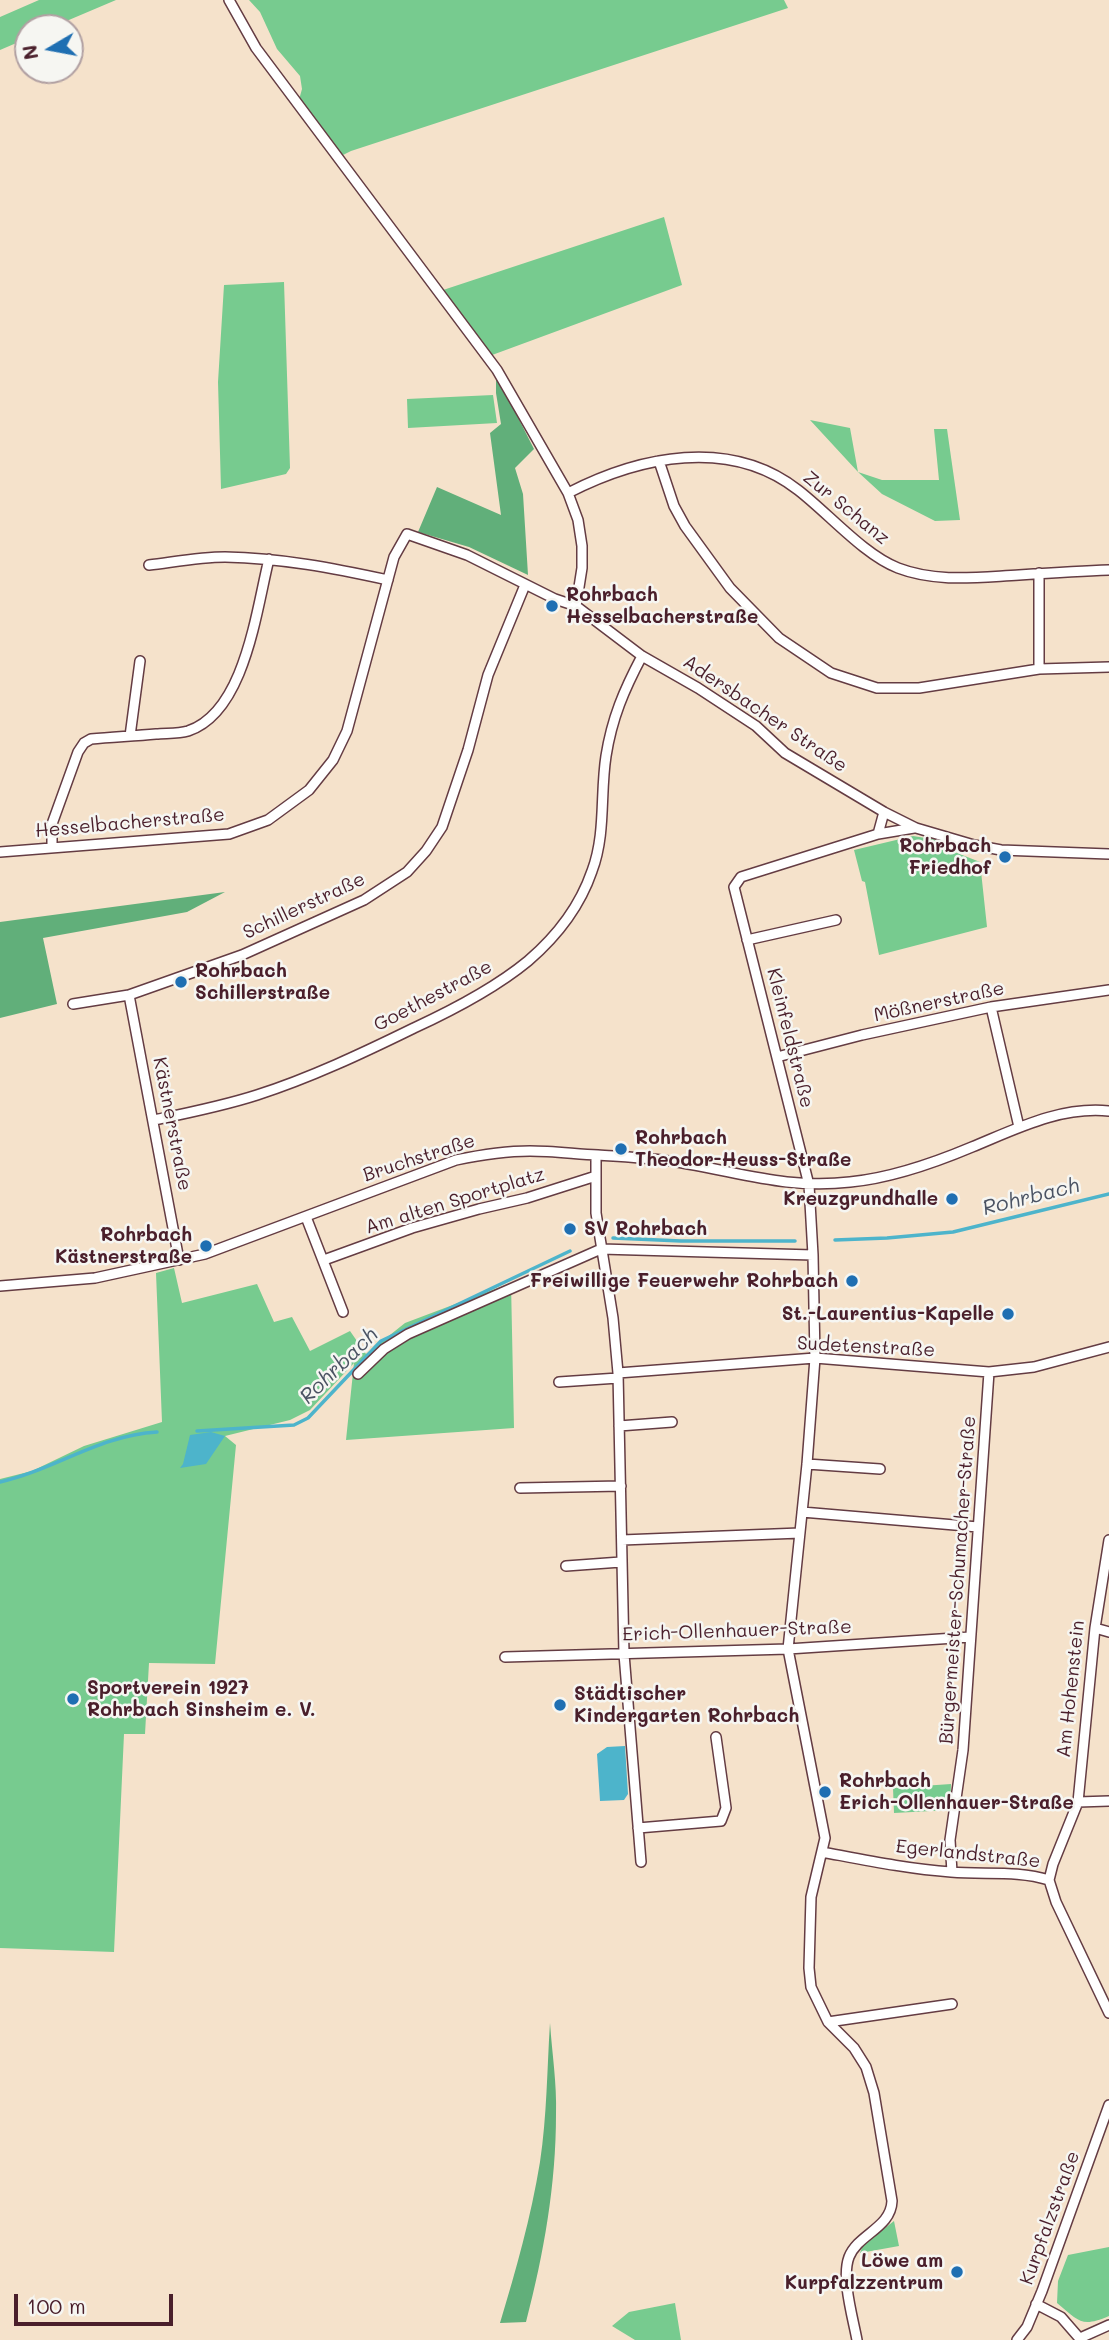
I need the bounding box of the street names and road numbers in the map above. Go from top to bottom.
street label: Zur Schanz [798,466,894,550]
street label: Adersbacher Straße [679,651,851,777]
street label: Hesselbacherstraße [34,803,226,843]
street label: Schillerstraße [239,868,369,944]
street label: Goethestraße [370,955,496,1037]
street label: Kleinfeldstraße [762,966,818,1110]
street label: Mößnerstraße [872,977,1006,1027]
street label: Kästnerstraße [148,1055,196,1193]
street label: Bruchstraße [360,1129,478,1187]
street label: Am alten Sportplatz [362,1163,548,1239]
street label: Sudetenstraße [796,1332,936,1362]
street label: Bürgermeister-Schumacher-Straße [935,1415,981,1745]
street label: Erich-Ollenhauer-Straße [622,1616,852,1646]
street label: Am Hohenstein [1052,1619,1090,1759]
street label: Egerlandstraße [895,1835,1041,1873]
street label: Kurpfalzstraße [1015,2148,1085,2288]

